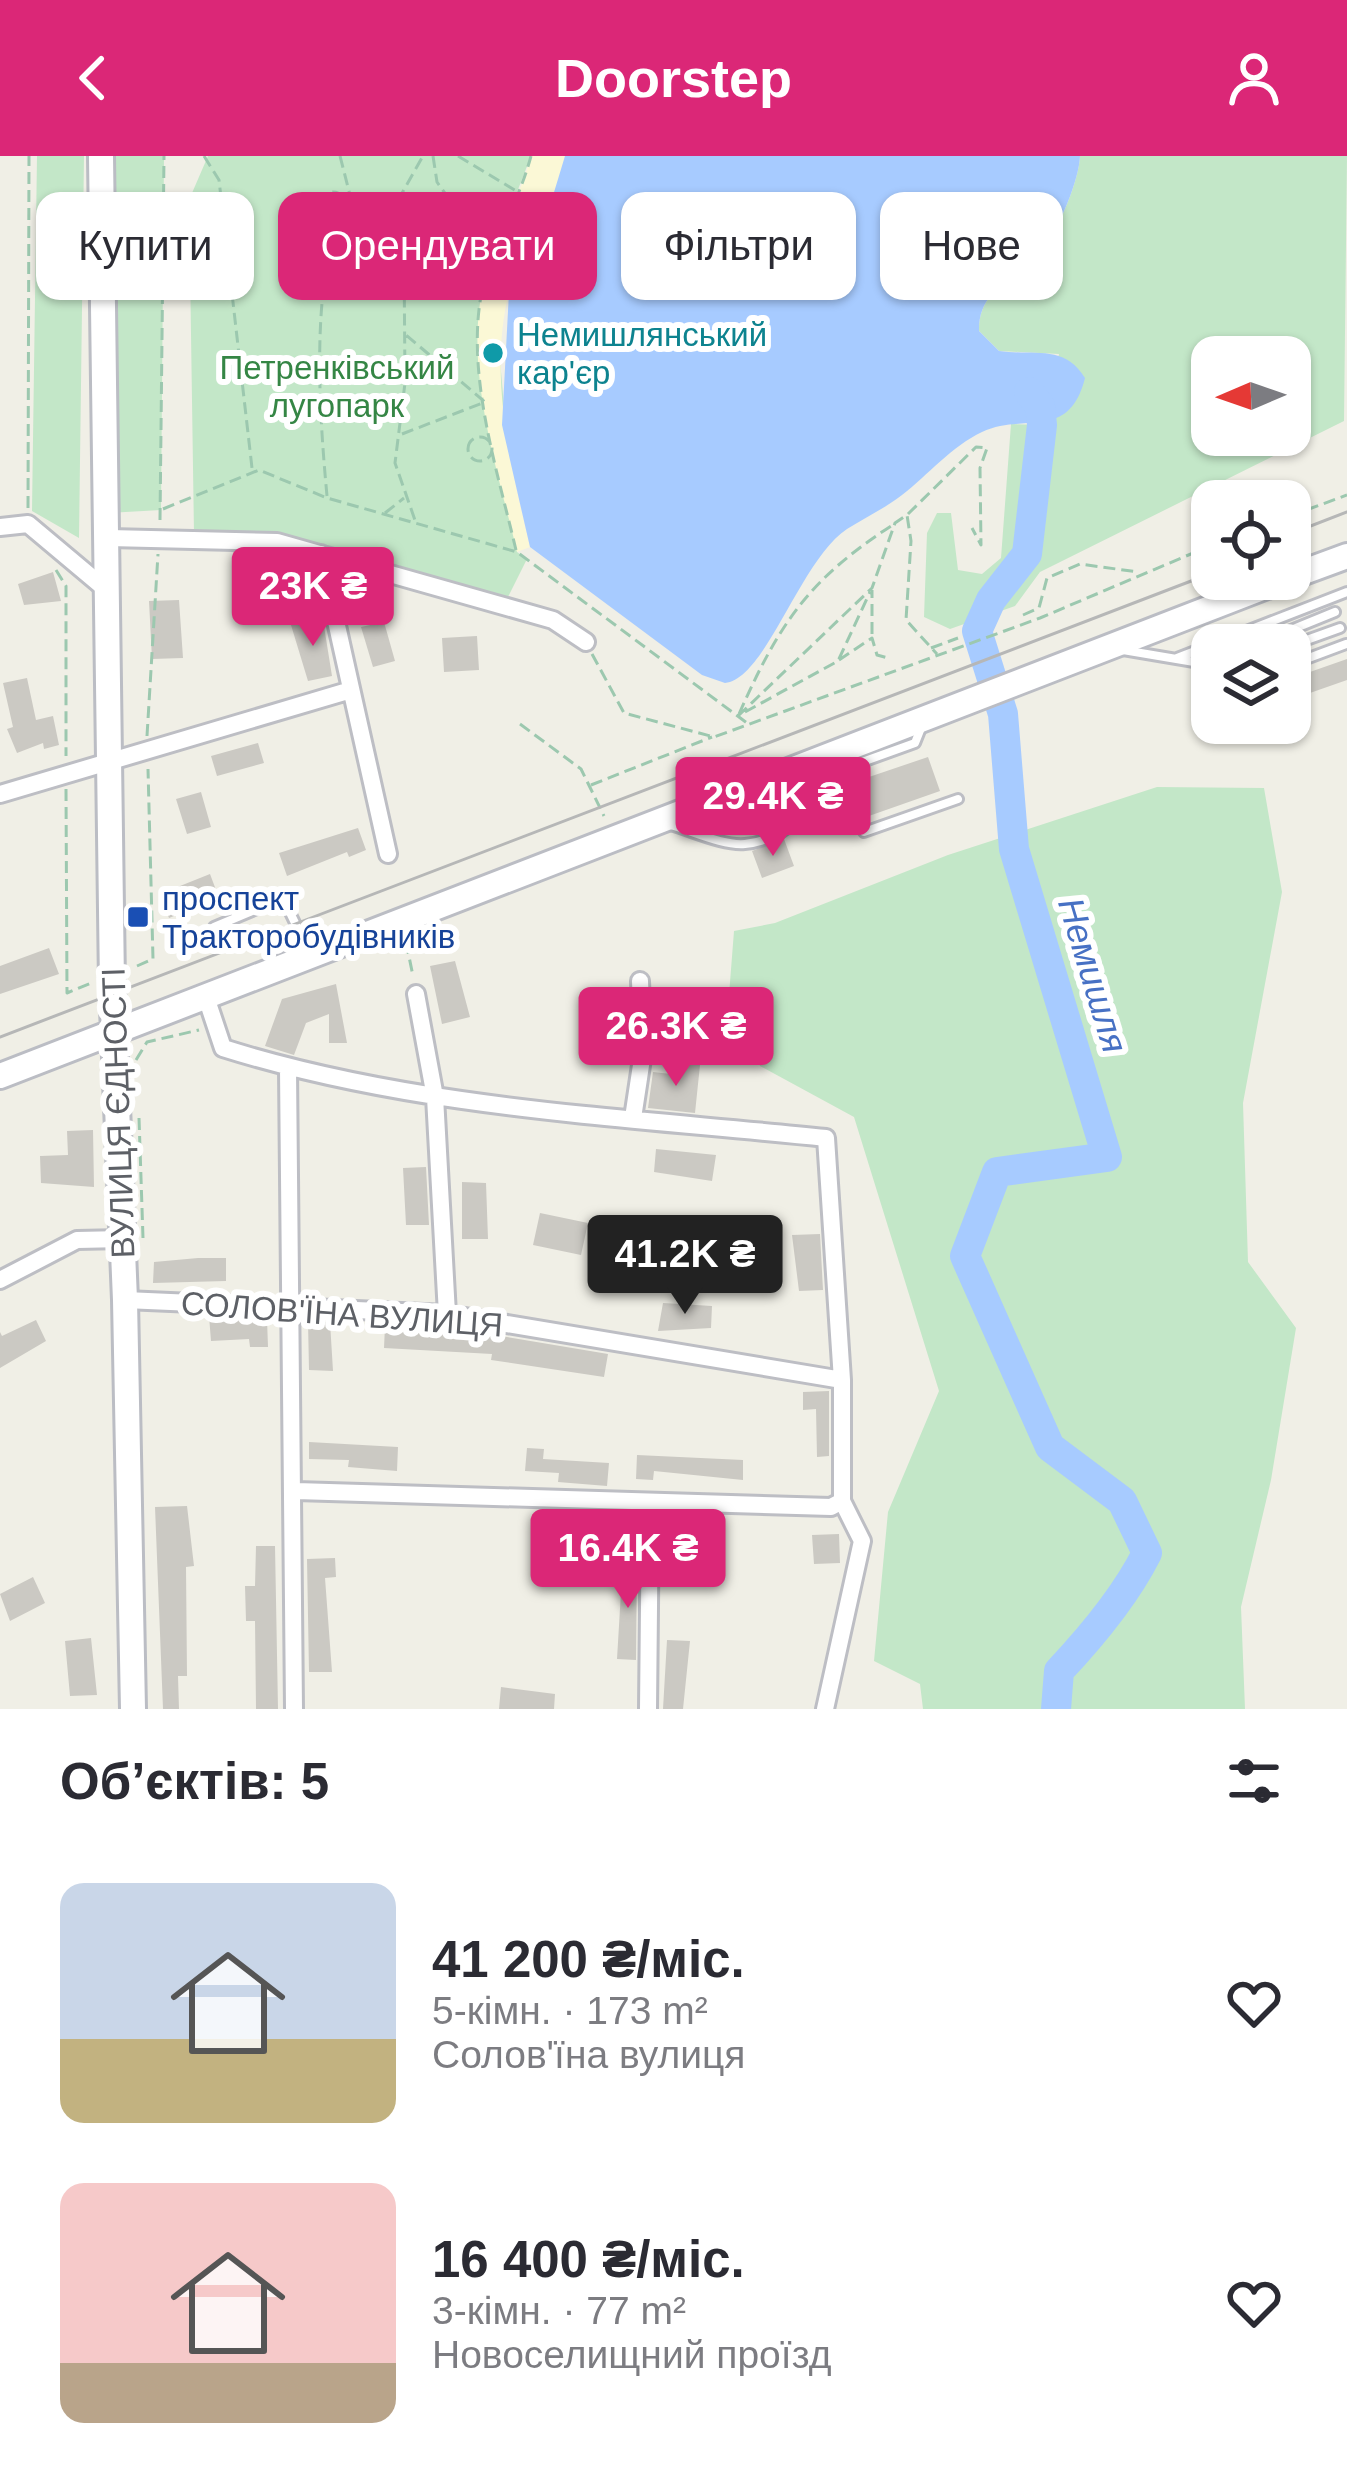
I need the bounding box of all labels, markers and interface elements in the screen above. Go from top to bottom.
icon: back [60,45,126,111]
icon: person [1221,45,1287,111]
text: Doorstep [555,48,792,108]
chip: Купити [36,192,254,300]
chip: Орендувати [278,192,597,300]
chip: Фільтри [621,192,856,300]
chip: Нове [880,192,1063,300]
place label: Немишлянський кар'єр [517,316,767,391]
north arrow [1191,336,1311,456]
map controls [1191,336,1311,744]
marker: Немишлянський кар'єр [480,340,506,366]
park label: Петренківський лугопарк [220,349,454,424]
button: locate [1191,480,1311,600]
pin: 23K ₴ [229,547,397,649]
text: 23K ₴ [259,564,367,607]
button: layers [1191,624,1311,744]
pin: 29.4K ₴ [662,757,884,859]
text: 29.4K ₴ [703,774,843,817]
place label: проспект Тракторобудівників [162,880,455,955]
water label: Немишля [1050,893,1136,1057]
marker: проспект Тракторобудівників [125,904,151,930]
street label: ВУЛИЦЯ ЄДНОСТІ [94,967,142,1259]
pin: 26.3K ₴ [565,987,787,1089]
text: 26.3K ₴ [606,1004,746,1047]
pin: 41.2K ₴ [574,1215,796,1317]
text: 41.2K ₴ [615,1232,755,1275]
street label: СОЛОВ'ЇНА ВУЛИЦЯ [180,1284,504,1344]
pin: 16.4K ₴ [517,1509,739,1611]
text: 16.4K ₴ [558,1526,698,1569]
icon: filters [1221,1748,1287,1814]
text: Об’єктів: 5 [60,1753,329,1810]
icon: home [156,1931,300,2075]
text: 41 200 ₴/міс. [432,1931,745,1988]
icon: heart [1221,1970,1287,2036]
text: 5-кімн. · 173 m² [432,1989,708,2032]
text: Солов'їна вулиця [432,2033,745,2076]
icon: home [156,2231,300,2375]
text: 16 400 ₴/міс. [432,2231,745,2288]
icon: heart [1221,2270,1287,2336]
text: 3-кімн. · 77 m² [432,2289,686,2332]
text: Новоселищний проїзд [432,2333,831,2376]

